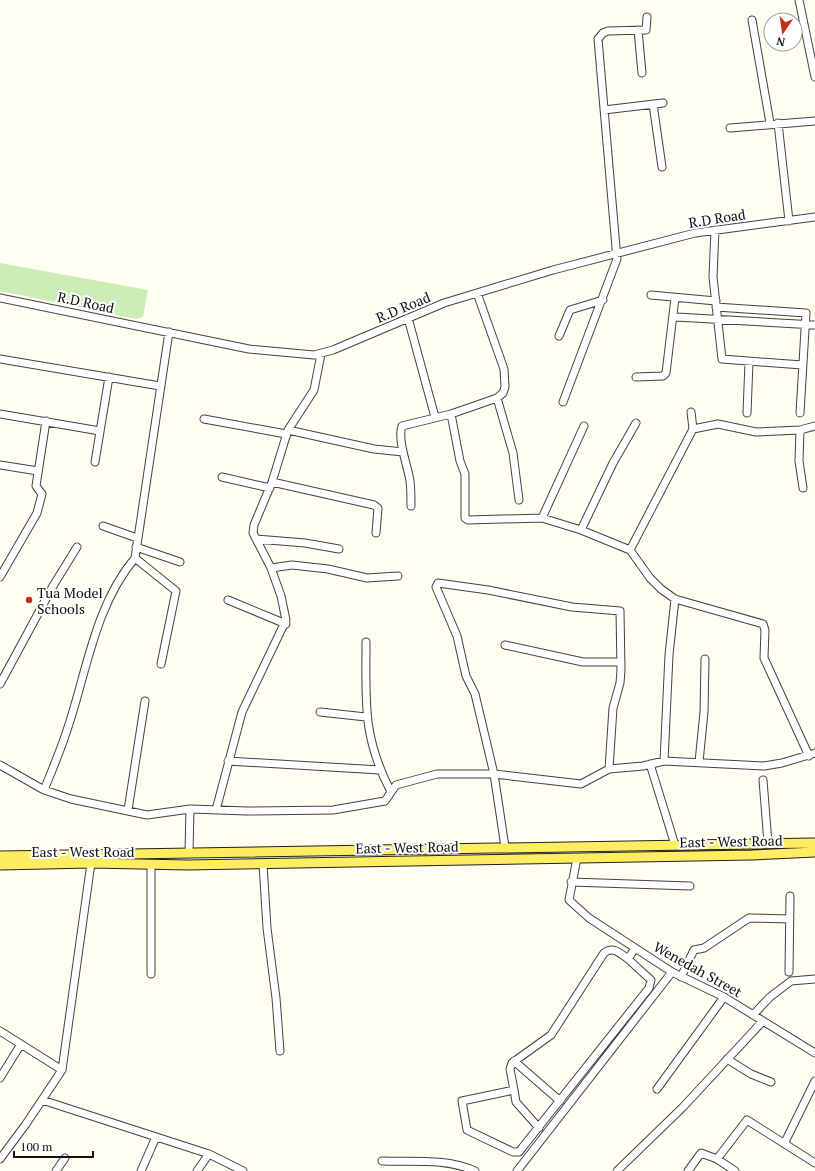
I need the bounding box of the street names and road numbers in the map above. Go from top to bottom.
street label: R.D Road [687,204,747,232]
street label: R.D Road [56,287,116,317]
street label: R.D Road [373,287,433,327]
street label: East - West Road [679,831,783,851]
street label: East - West Road [355,837,459,857]
street label: East - West Road [31,842,135,861]
street label: Wenedah Street [650,937,746,1002]

